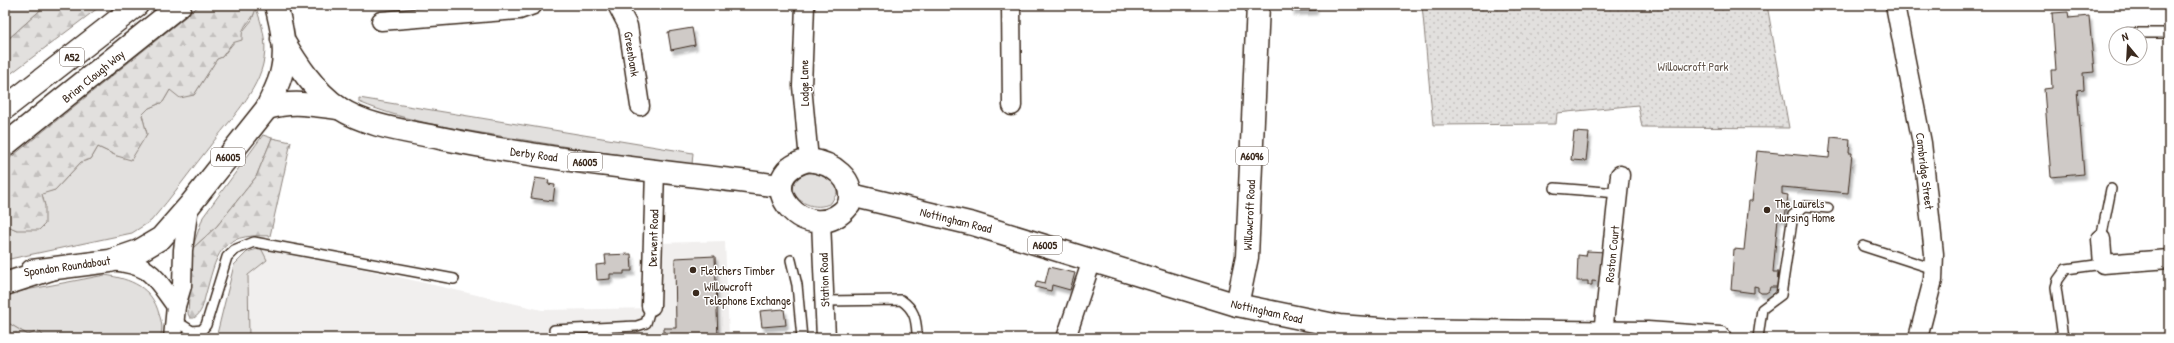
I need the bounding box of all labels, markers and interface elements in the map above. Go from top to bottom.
north arrow [2108,26,2148,66]
text: N [2120,29,2130,44]
street label: Greenbank [620,30,644,78]
street label: Brian Clough Way [58,45,128,107]
road number: A52 [60,48,84,66]
park label: Willowcroft Park [1657,58,1729,75]
street label: Lodge Lane [795,60,813,106]
street label: Cambridge Street [1912,132,1938,211]
street label: Derby Road [509,142,559,166]
road number: A6096 [1236,147,1268,165]
road number: A6005 [211,148,245,166]
road number: A6005 [568,153,602,171]
street label: Willowcroft Road [1239,179,1259,251]
place label: The Laurels Nursing Home [1775,195,1835,226]
street label: Nottingham Road [918,203,994,237]
marker: The Laurels Nursing Home [1762,205,1772,215]
street label: Derwent Road [644,209,663,267]
street label: Roston Court [1601,224,1624,283]
road number: A6005 [1028,236,1062,254]
street label: Spondon Roundabout [23,251,112,280]
street label: Station Road [815,252,833,307]
place label: Fletchers Timber [700,262,775,279]
marker: Fletchers Timber [688,265,698,275]
place label: Willowcroft Telephone Exchange [704,278,791,309]
marker: Willowcroft Telephone Exchange [691,288,701,298]
street label: Nottingham Road [1229,294,1305,328]

